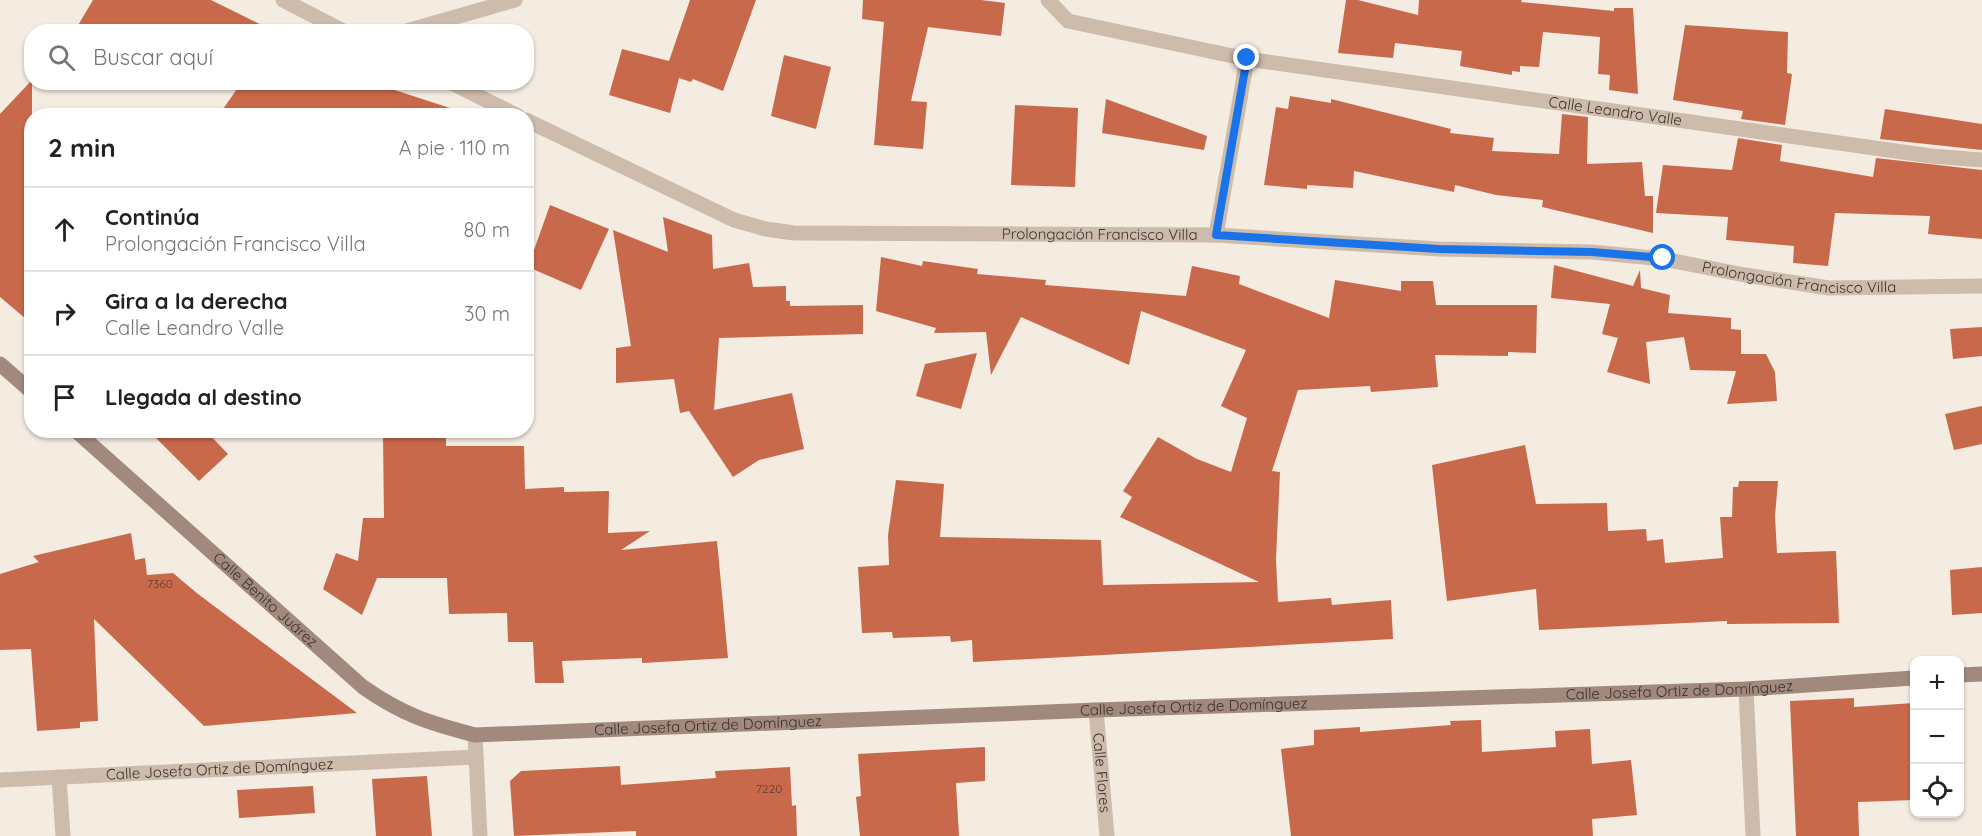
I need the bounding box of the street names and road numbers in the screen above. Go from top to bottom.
street label: Calle Leandro Valle [1548,92,1683,130]
street label: Prolongación Francisco Villa [1002,224,1198,244]
street label: Prolongación Francisco Villa [1701,257,1896,297]
street label: Calle Benito Juárez [209,548,322,651]
street label: Calle Josefa Ortiz de Domínguez [1565,676,1794,704]
street label: Calle Josefa Ortiz de Domínguez [1080,693,1308,720]
street label: Calle Josefa Ortiz de Domínguez [594,711,822,739]
street label: Calle Flores [1089,732,1115,813]
street label: Calle Josefa Ortiz de Domínguez [106,754,334,784]

